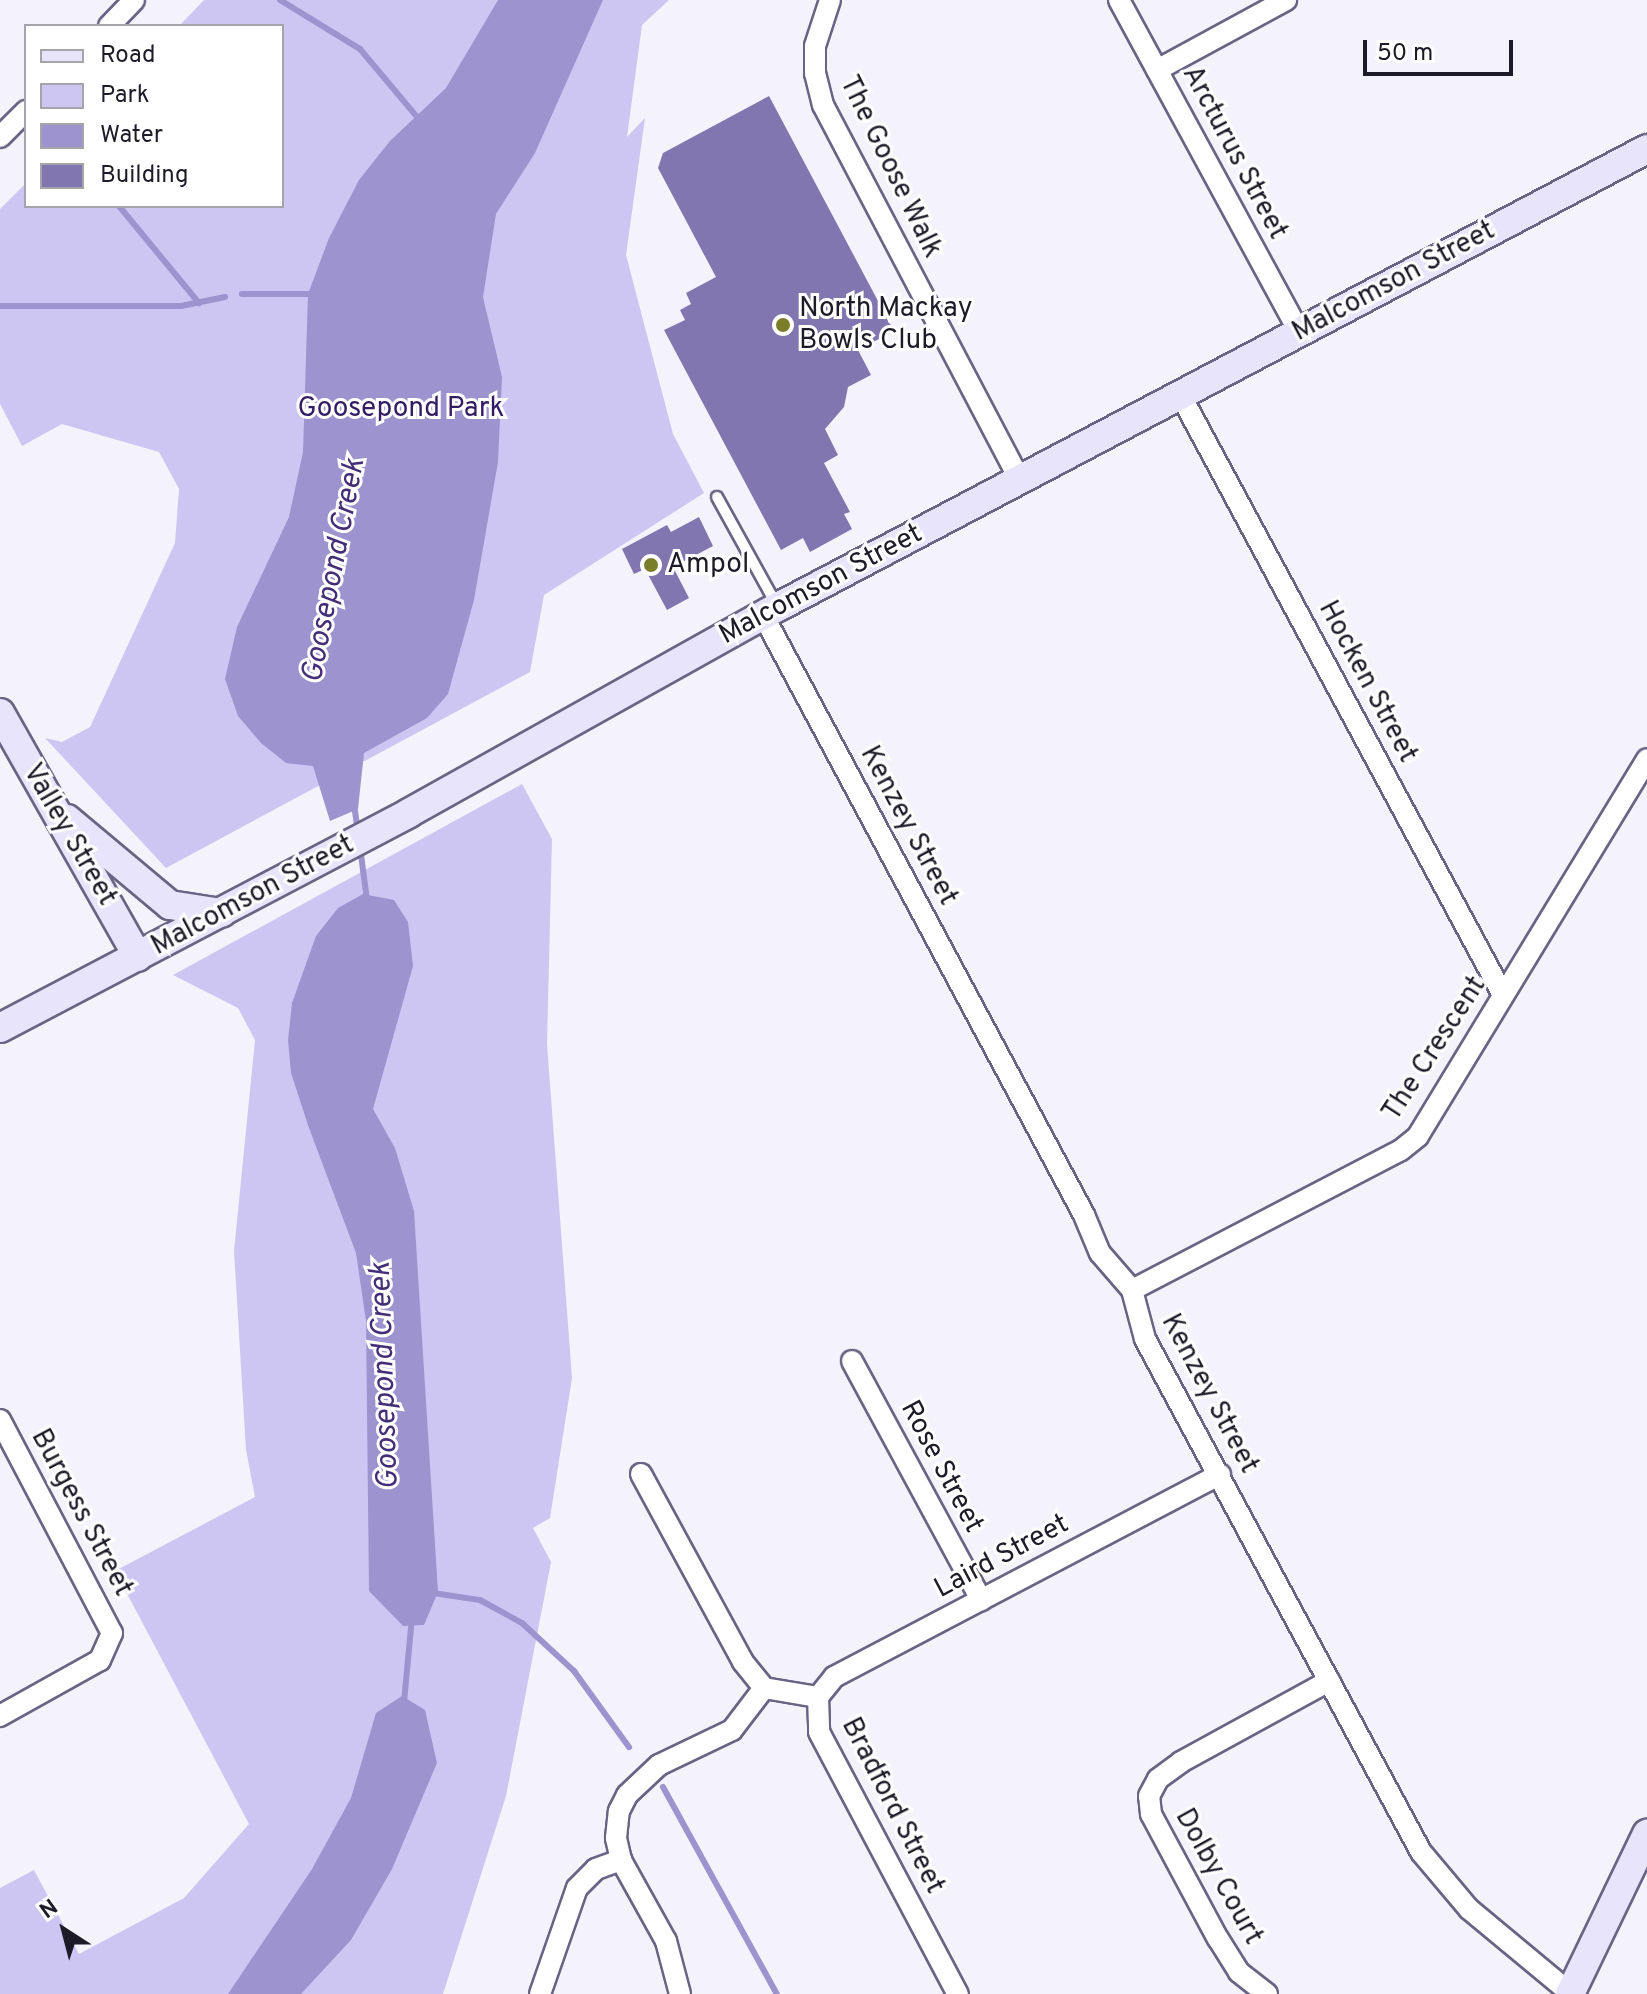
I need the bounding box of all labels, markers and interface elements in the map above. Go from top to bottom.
legend [24,24,284,208]
scale bar [1367,24,1517,74]
text: 50 m [1377,39,1433,69]
text: Road [100,41,156,71]
street label: Arcturus Street [1174,60,1294,246]
street label: The Goose Walk [831,70,949,264]
text: Park [100,81,150,111]
text: Water [100,121,163,151]
text: Building [100,161,189,191]
street label: Malcomson Street [1287,214,1501,350]
place label: North Mackay Bowls Club [799,292,973,358]
marker: North Mackay Bowls Club [774,316,792,334]
park label: Goosepond Park [298,392,504,426]
water label: Goosepond Creek [296,456,374,686]
street label: Malcomson Street [714,517,928,653]
place label: Ampol [667,548,749,582]
marker: Ampol [642,556,660,574]
street label: Hocken Street [1310,595,1424,769]
street label: Kenzey Street [852,741,964,911]
street label: Valley Street [15,758,123,912]
street label: Malcomson Street [146,828,360,964]
street label: The Crescent [1376,970,1494,1128]
water label: Goosepond Creek [364,1262,408,1490]
street label: Kenzey Street [1153,1309,1265,1479]
street label: Rose Street [892,1395,990,1539]
street label: Burgess Street [23,1424,139,1602]
street label: Laird Street [929,1508,1075,1606]
street label: Bradford Street [833,1712,951,1900]
street label: Dolby Court [1167,1803,1269,1951]
north arrow [24,1890,104,1970]
text: N [35,1895,64,1926]

